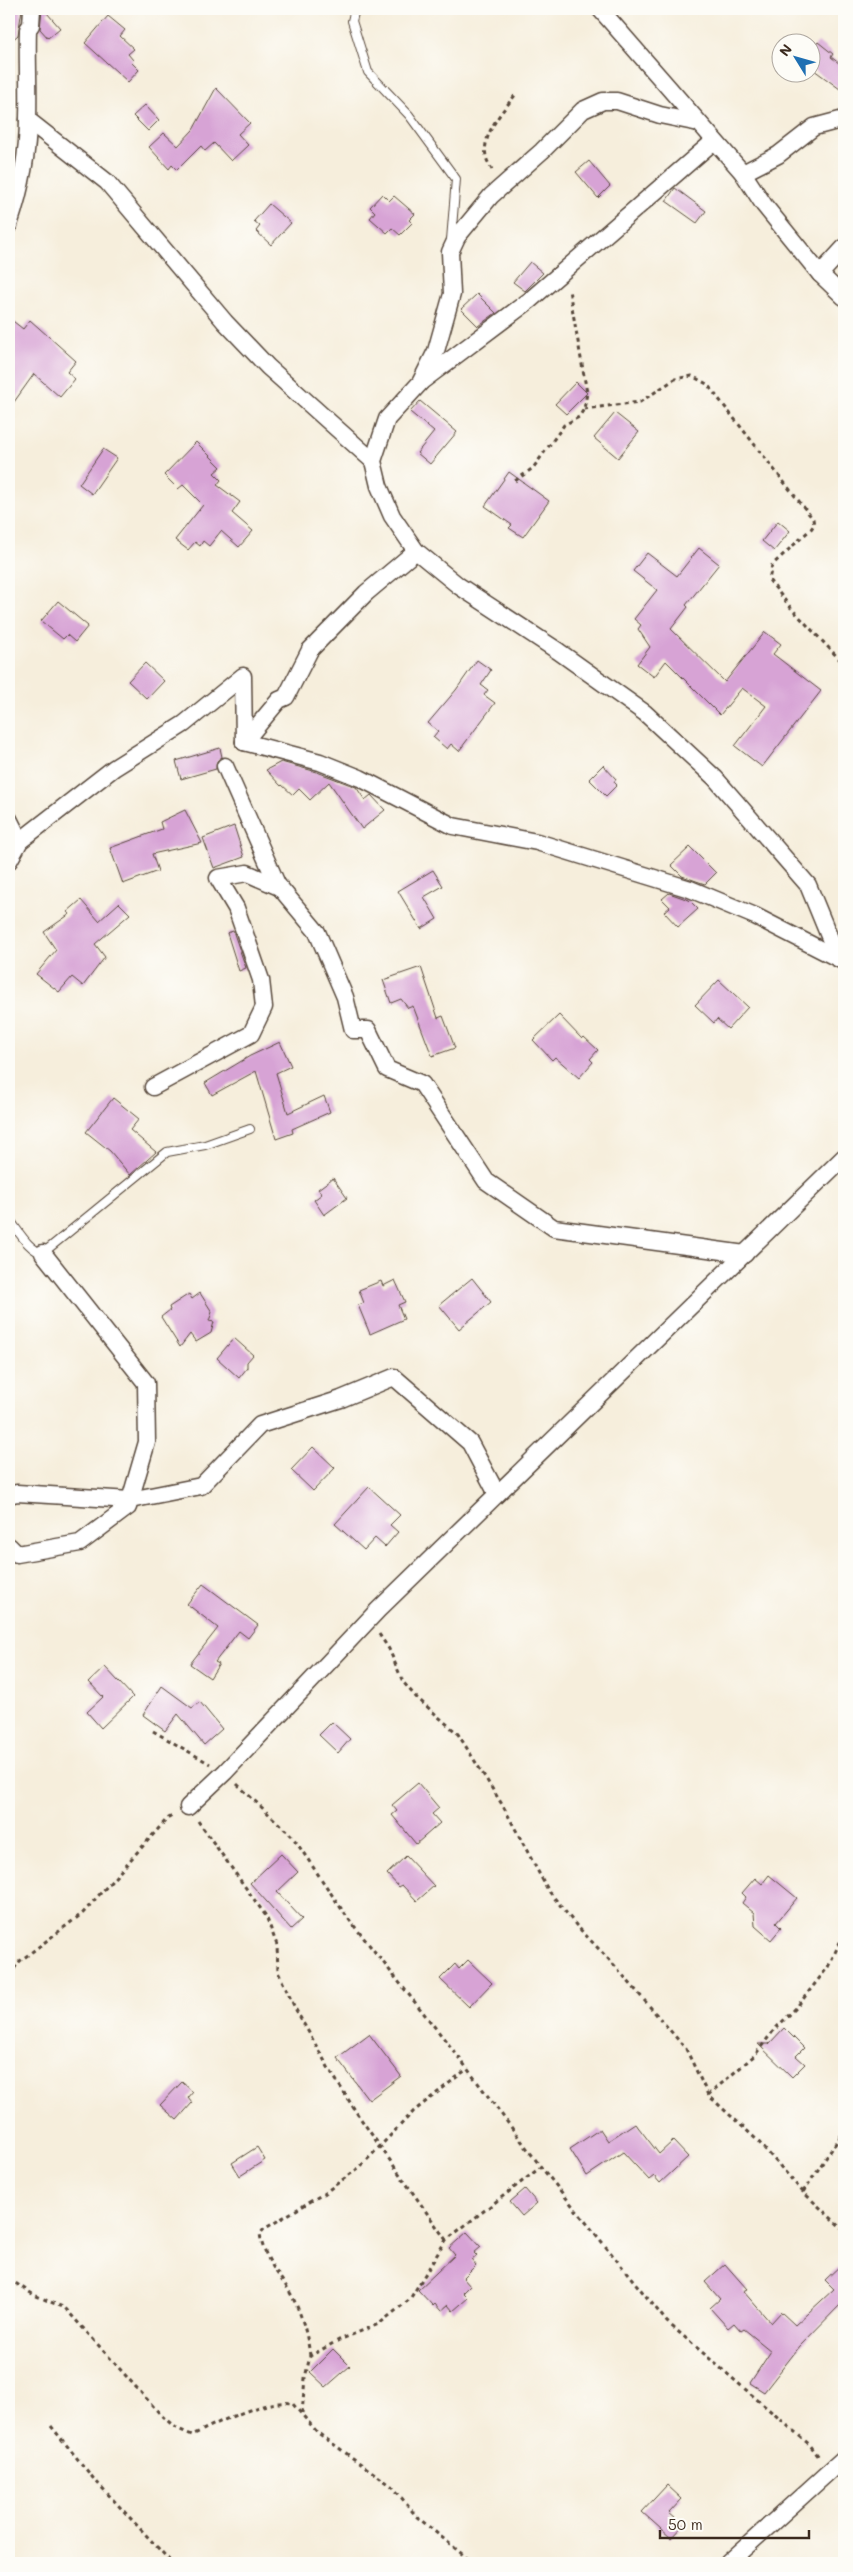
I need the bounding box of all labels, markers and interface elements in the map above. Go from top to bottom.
north arrow [770,32,820,82]
text: N [774,40,796,60]
scale bar [660,2507,809,2539]
text: 50 m [668,2514,703,2534]

